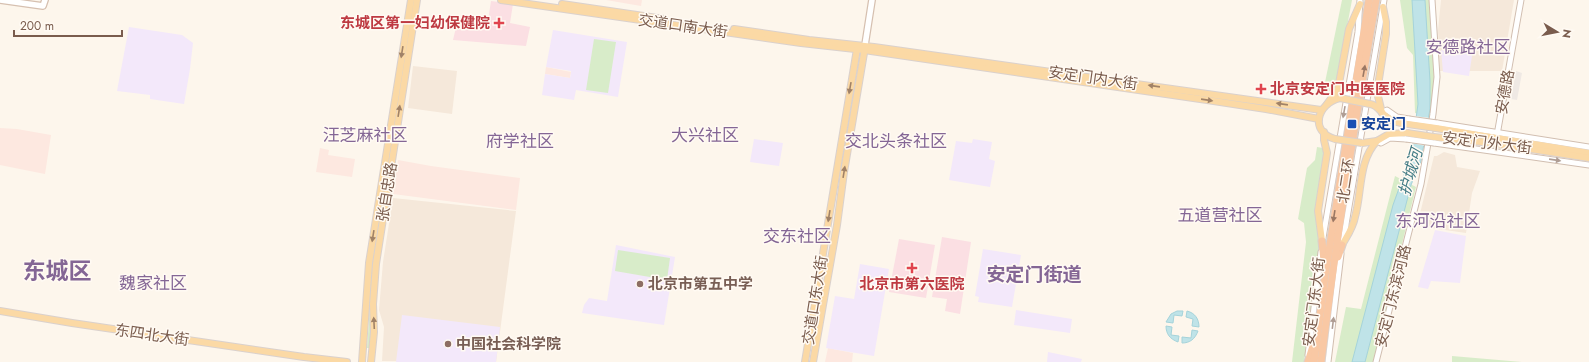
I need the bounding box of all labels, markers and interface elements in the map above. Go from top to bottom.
street label: 交道口南大街 [637,9,729,43]
scale bar [14,12,122,38]
place label: 东城区第一妇幼保健院 [340,12,490,34]
north arrow [1537,12,1577,52]
text: 200 m [20,17,54,35]
marker: 东城区第一妇幼保健院 [493,17,505,29]
text: N [1558,28,1575,39]
district label: 安德路社区 [1426,35,1511,59]
one-way arrow [399,46,405,58]
street label: 安定门内大街 [1047,61,1139,95]
one-way arrow [1361,65,1367,77]
street label: 安德路 [1490,68,1520,116]
place label: 北京安定门中医医院 [1270,78,1405,100]
one-way arrow [847,82,853,94]
one-way arrow [1148,83,1160,89]
marker: 北京安定门中医医院 [1255,83,1267,95]
one-way arrow [1201,97,1214,103]
one-way arrow [1276,101,1288,107]
one-way arrow [396,105,402,117]
one-way arrow [1341,106,1347,118]
place label: 安定门 [1361,113,1406,135]
marker: 安定门 [1346,118,1358,130]
district label: 汪芝麻社区 [323,123,408,147]
district label: 大兴社区 [671,123,739,147]
street label: 安定门外大街 [1441,127,1533,159]
district label: 府学社区 [486,129,554,153]
district label: 交北头条社区 [845,129,947,153]
water label: 护城河 [1393,143,1429,198]
street label: 北二环 [1332,157,1360,205]
one-way arrow [1549,157,1561,163]
street label: 张自忠路 [371,161,403,223]
one-way arrow [841,165,847,178]
district label: 五道营社区 [1178,203,1263,227]
district label: 东河沿社区 [1396,209,1481,233]
one-way arrow [826,210,832,222]
one-way arrow [1331,210,1337,222]
district label: 交东社区 [763,224,831,248]
one-way arrow [370,230,376,242]
street label: 安定门东滨河路 [1370,242,1416,350]
district label: 东城区 [23,254,92,288]
street label: 交道口东大街 [797,254,833,346]
street label: 安定门东大街 [1298,256,1330,348]
district label: 安定门街道 [986,261,1082,288]
marker: 北京市第六医院 [906,262,918,274]
district label: 魏家社区 [119,271,187,295]
place label: 北京市第五中学 [648,273,753,295]
place label: 北京市第六医院 [859,273,965,295]
marker: 北京市第五中学 [635,279,645,289]
one-way arrow [370,317,377,329]
one-way arrow [1330,317,1336,329]
street label: 东四北大街 [113,319,191,351]
place label: 中国社会科学院 [456,333,561,355]
marker: 中国社会科学院 [443,339,453,349]

